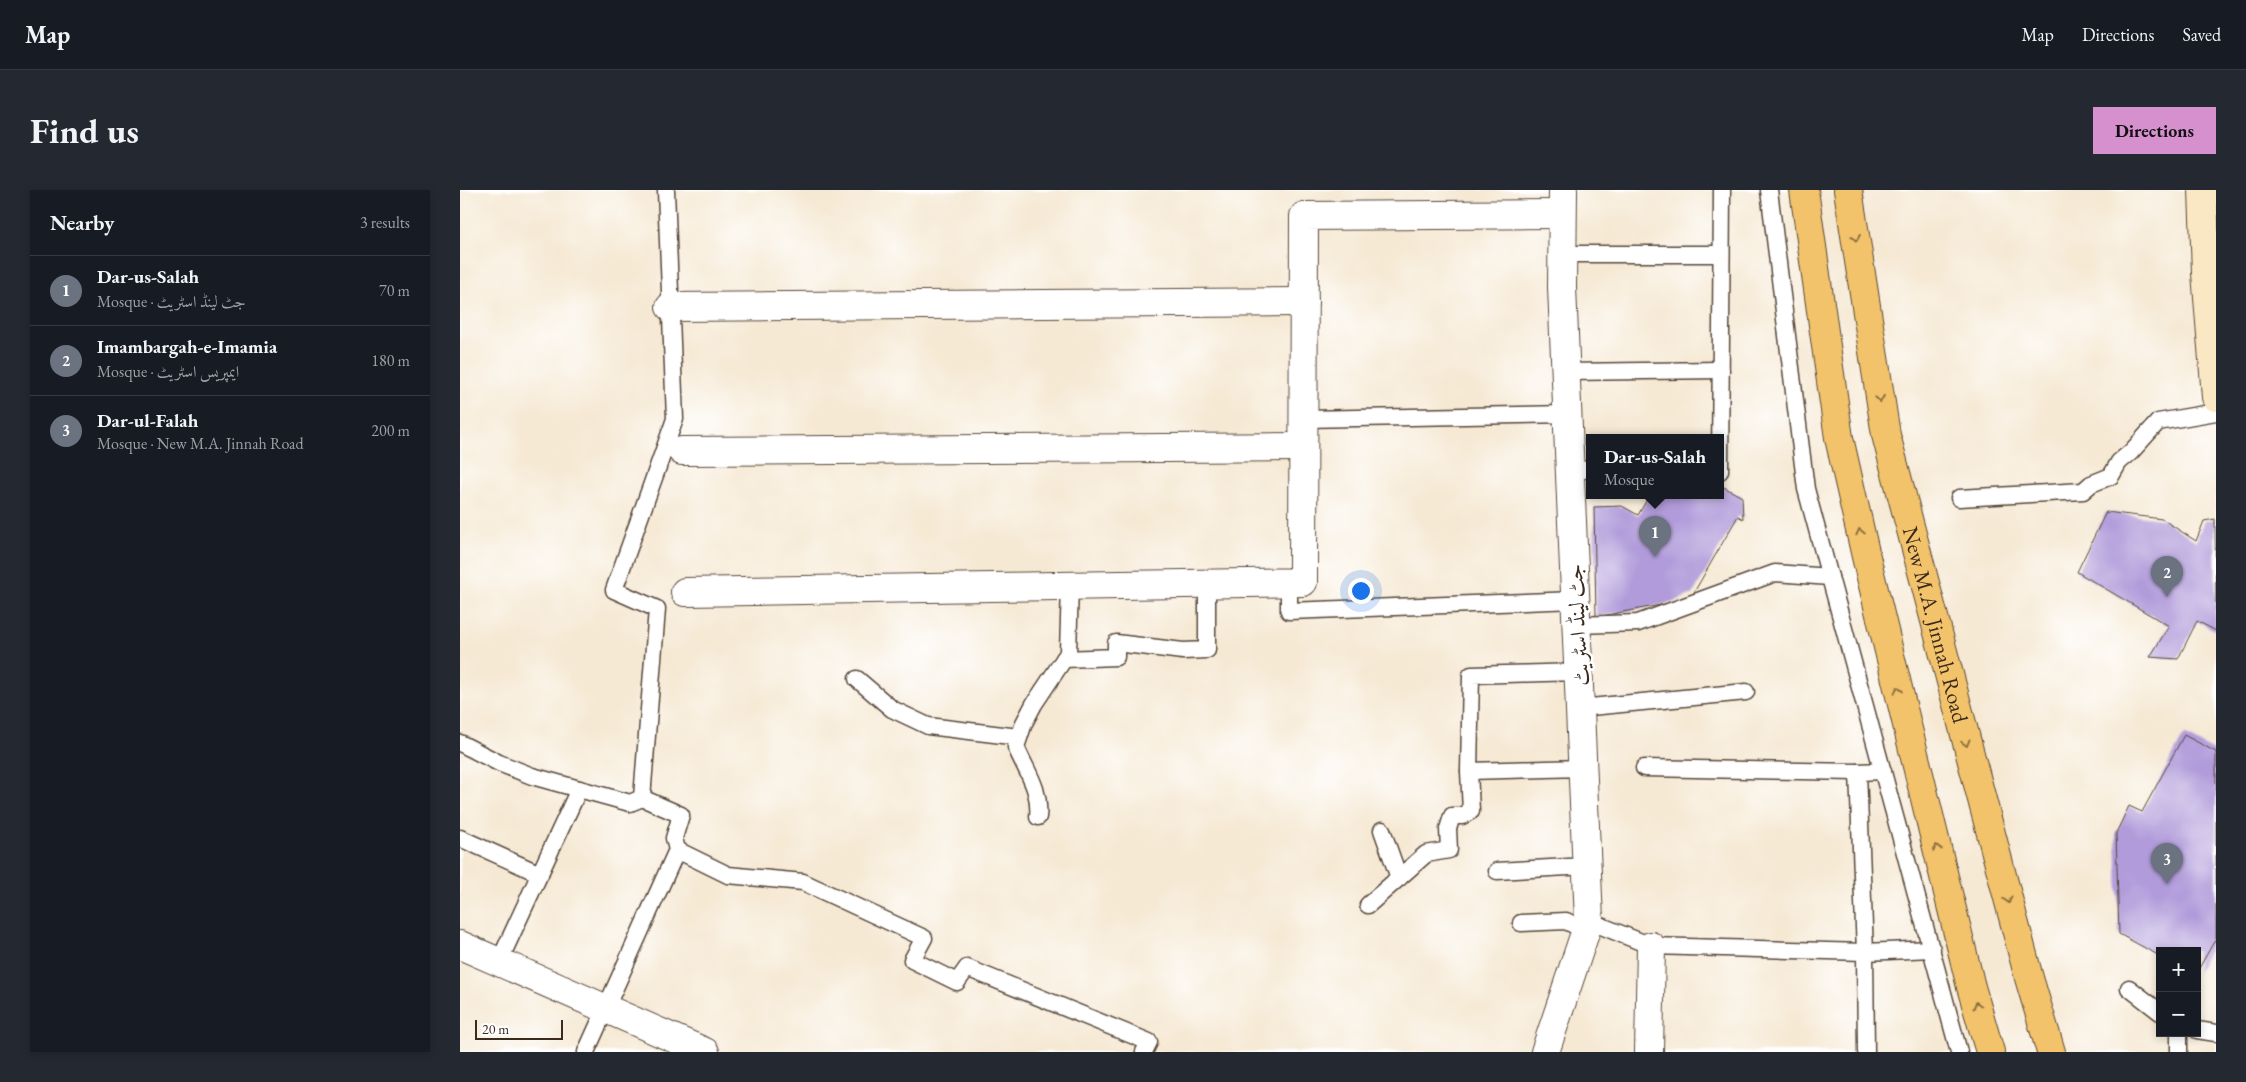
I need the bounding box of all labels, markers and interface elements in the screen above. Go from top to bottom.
text: Map [25,19,70,50]
text: Map [2022,23,2054,46]
text: Directions [2082,23,2154,46]
text: Saved [2182,23,2221,46]
button: Directions [2093,107,2216,154]
text: Find us [30,108,139,153]
text: Nearby [50,209,114,236]
text: 3 results [360,212,410,233]
one-way arrow [1850,234,1860,243]
text: Dar-us-Salah [97,264,199,289]
text: 1 [62,280,70,301]
text: 70 m [379,280,410,301]
text: Mosque · جٹ لینڈ اسٹریٹ [97,291,246,312]
text: Imambargah-e-Imamia [97,334,277,359]
text: 2 [62,350,70,371]
text: 180 m [371,350,410,371]
text: Mosque · ایمپریس اسٹریٹ [97,361,239,382]
one-way arrow [1874,395,1885,403]
text: Dar-ul-Falah [97,408,198,433]
text: 3 [62,420,70,441]
text: 200 m [371,420,410,441]
text: Mosque · New M.A. Jinnah Road [97,433,304,454]
popup [1586,434,1724,499]
text: Dar-us-Salah [1604,444,1706,469]
text: Mosque [1604,469,1654,490]
pin: 1 [1639,516,1671,557]
street label: New M.A. Jinnah Road [1896,523,1975,727]
one-way arrow [1855,527,1866,536]
pin: 2 [2151,556,2183,597]
street label: جٹ لینڈ اسٹریٹ [1560,563,1595,687]
your location [1348,578,1374,604]
one-way arrow [1894,686,1904,694]
one-way arrow [1961,738,1971,747]
one-way arrow [1932,843,1943,852]
pin: 3 [2151,843,2183,884]
one-way arrow [2003,895,2013,903]
map controls [2156,947,2201,1037]
button: + [2156,947,2201,992]
button: − [2156,992,2201,1037]
one-way arrow [1972,1002,1982,1010]
scale bar [475,1017,562,1040]
text: 20 m [482,1020,509,1038]

